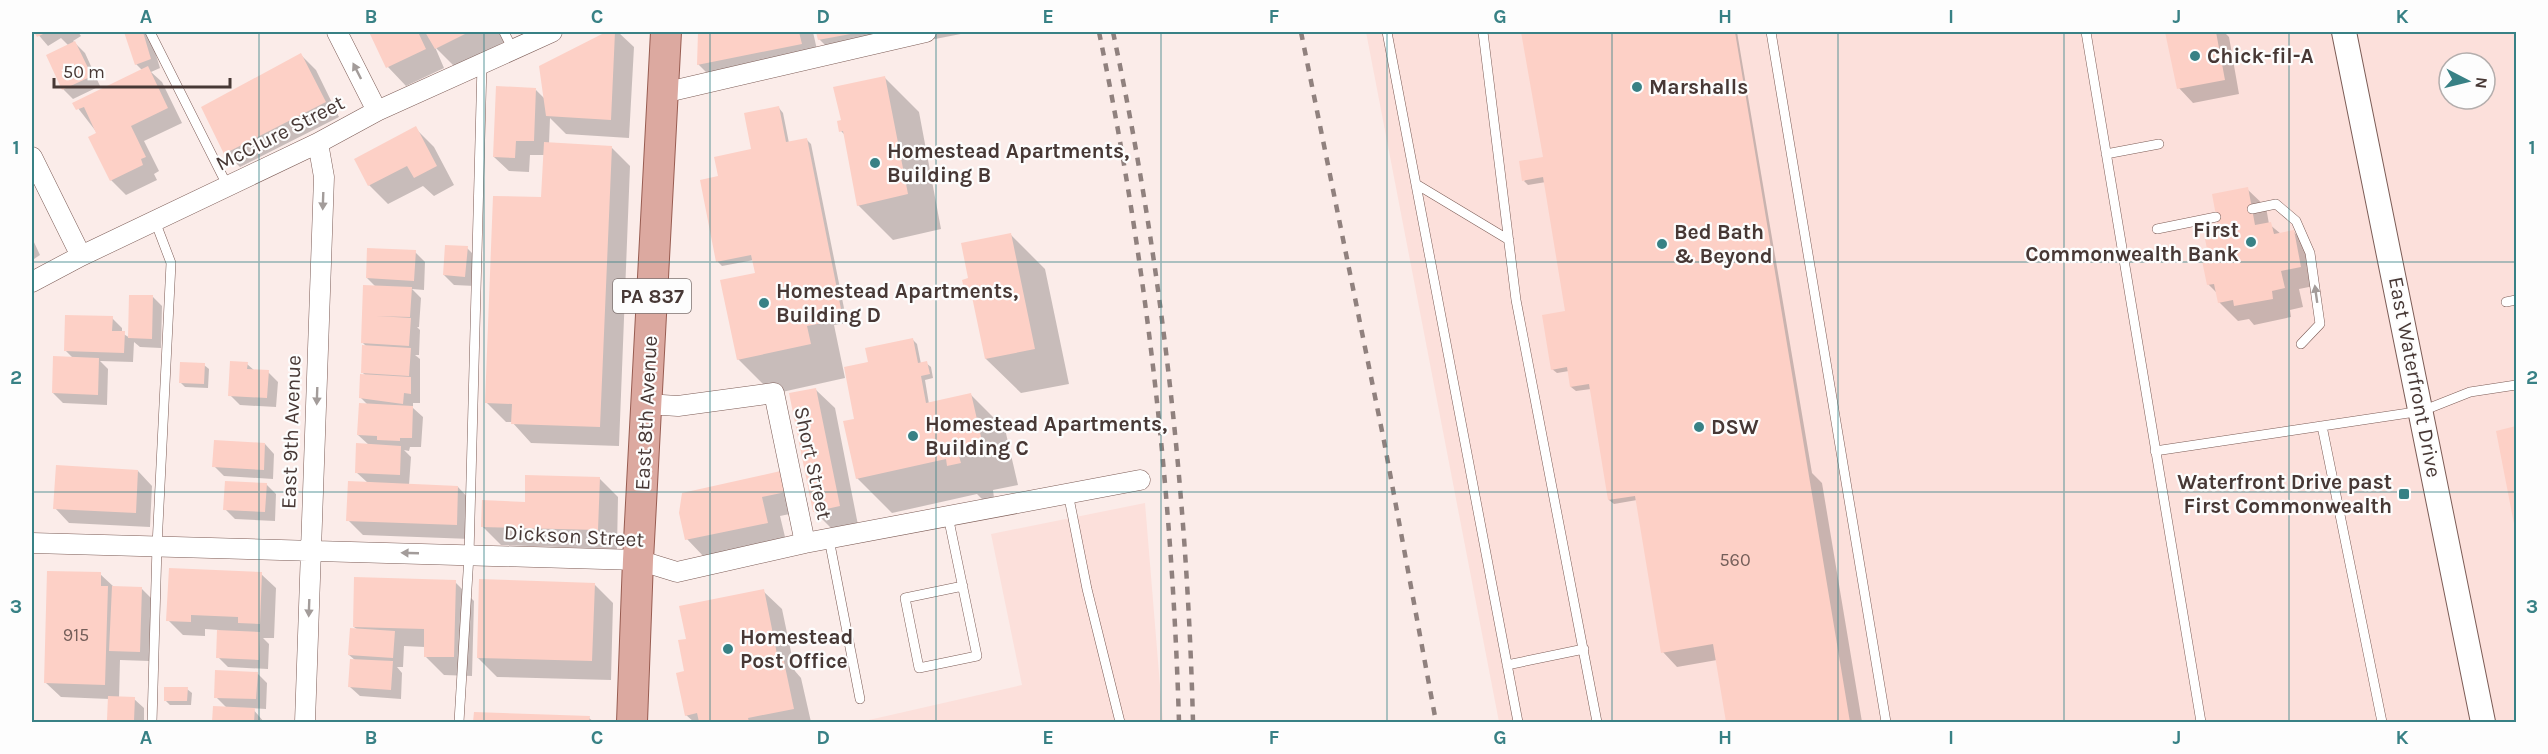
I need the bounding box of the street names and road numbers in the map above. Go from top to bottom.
street label: McClure Street [212,90,348,176]
street label: East Waterfront Drive [2384,275,2446,479]
road number: PA 837 [613,279,691,313]
street label: East 8th Avenue [630,335,662,491]
street label: East 9th Avenue [276,355,306,509]
street label: Short Street [789,404,837,522]
street label: Dickson Street [503,520,645,552]

